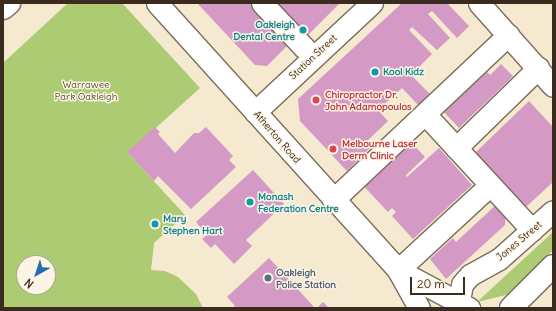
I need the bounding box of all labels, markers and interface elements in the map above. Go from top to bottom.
place label: Oakleigh Dental Centre [233,18,295,42]
marker: Oakleigh Dental Centre [298,25,308,35]
street label: Station Street [287,32,339,82]
place label: Kool Kidz [383,66,424,78]
marker: Kool Kidz [370,67,380,77]
park label: Warrawee Park Oakleigh [55,78,117,102]
place label: Chiropractor Dr. John Adamopoulos [325,88,412,112]
marker: Chiropractor Dr. John Adamopoulos [310,94,322,106]
street label: Atherton Road [251,108,303,166]
place label: Melbourne Laser Derm Clinic [342,137,417,160]
marker: Melbourne Laser Derm Clinic [327,143,339,155]
place label: Monash Federation Centre [258,190,339,214]
marker: Monash Federation Centre [245,197,255,207]
place label: Mary Stephen Hart [163,212,222,236]
marker: Mary Stephen Hart [150,219,160,229]
street label: Jones Street [494,219,544,263]
north arrow [16,255,56,295]
place label: Oakleigh Police Station [276,266,336,290]
scale bar [412,269,467,295]
marker: Oakleigh Police Station [263,273,273,283]
text: N [22,276,36,291]
text: 20 m [417,276,445,291]

